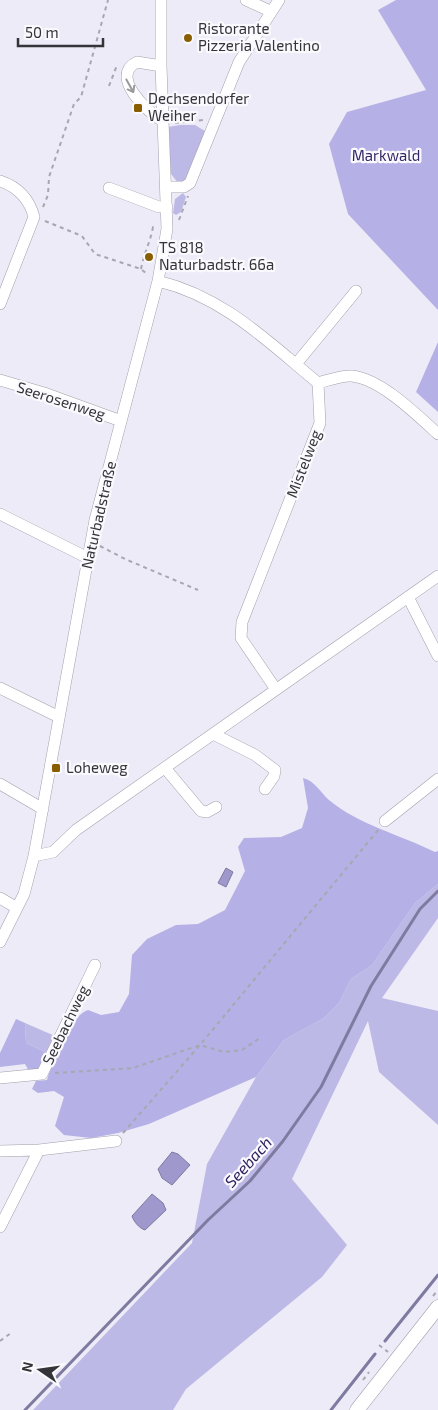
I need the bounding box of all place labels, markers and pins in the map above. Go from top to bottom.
place label: Ristorante Pizzeria Valentino [198,19,320,54]
marker: Ristorante Pizzeria Valentino [182,32,194,44]
place label: Dechsendorfer Weiher [148,89,249,124]
marker: Dechsendorfer Weiher [132,102,144,114]
place label: TS 818 Naturbadstr. 66a [159,238,274,273]
marker: TS 818 Naturbadstr. 66a [143,251,155,263]
place label: Loheweg [66,758,128,776]
marker: Loheweg [50,762,62,774]

